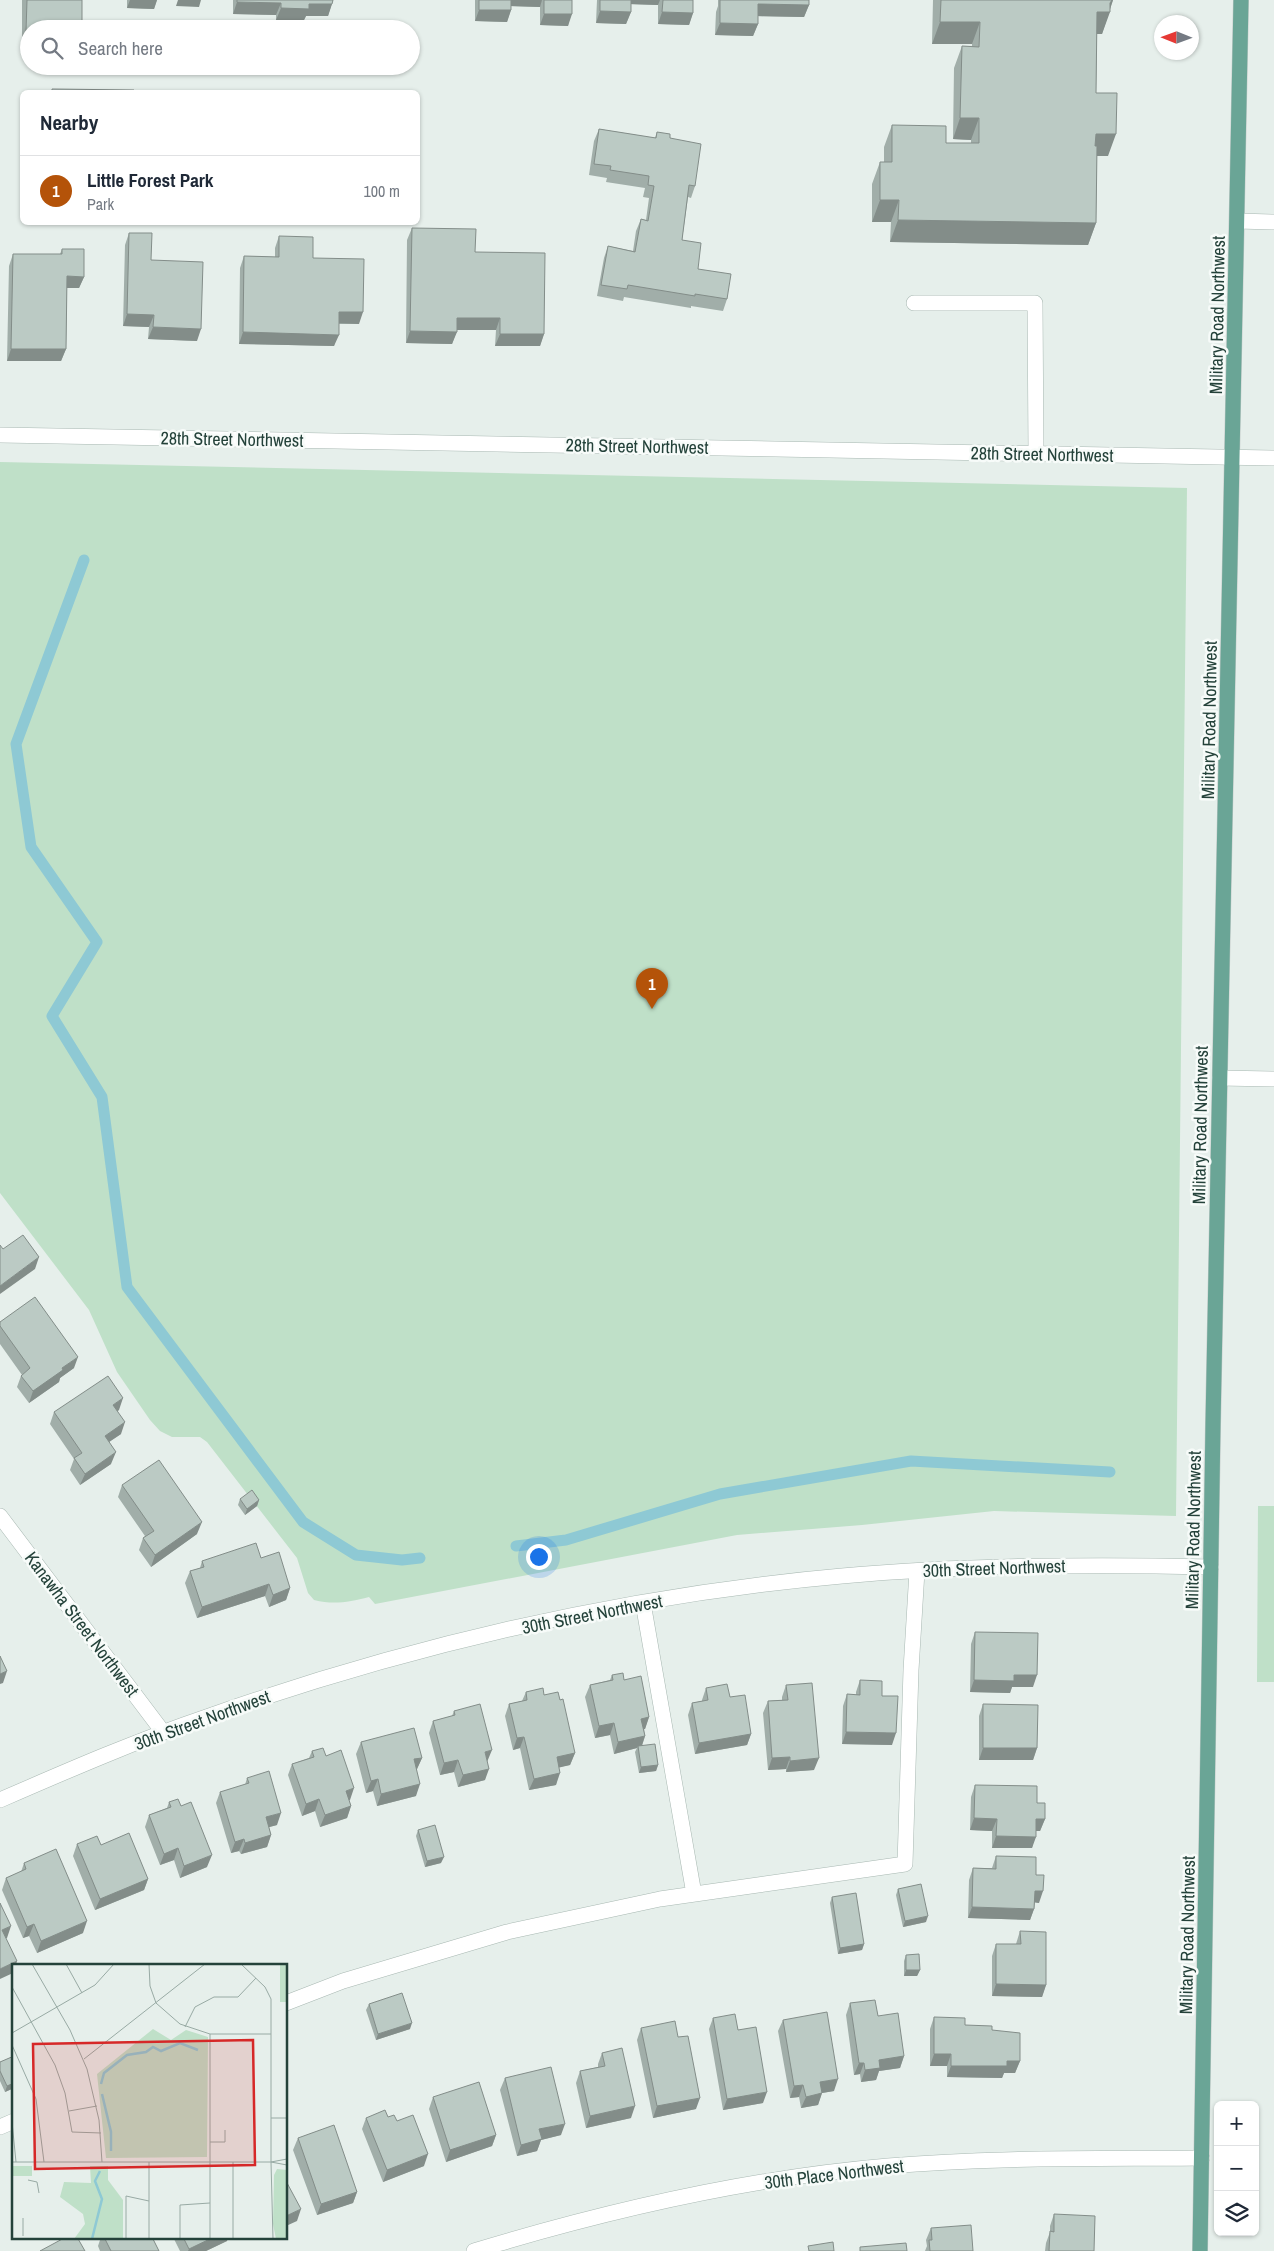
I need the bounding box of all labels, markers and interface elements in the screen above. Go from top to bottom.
north arrow [1154,15,1199,60]
search box [20,20,420,75]
icon: search [38,34,66,62]
text: Search here [78,35,163,61]
text: Nearby [40,108,98,137]
text: Little Forest Park [87,167,214,193]
text: 1 [52,180,60,202]
text: 100 m [364,180,400,202]
text: Park [87,193,114,215]
street label: Military Road Northwest [1203,236,1231,394]
street label: 28th Street Northwest [160,425,304,453]
street label: 28th Street Northwest [565,432,709,460]
street label: 28th Street Northwest [970,440,1114,468]
street label: Military Road Northwest [1195,641,1223,799]
pin: 1 [636,968,668,1009]
street label: Military Road Northwest [1186,1046,1214,1204]
street label: Military Road Northwest [1179,1451,1207,1609]
your location [526,1544,552,1570]
street label: Kanawha Street Northwest [19,1546,145,1702]
street label: 30th Street Northwest [922,1553,1066,1583]
street label: 30th Street Northwest [520,1588,664,1640]
street label: 30th Street Northwest [131,1684,273,1756]
street label: Military Road Northwest [1173,1856,1201,2014]
inset map [12,1964,288,2238]
map controls [1214,2101,1259,2236]
button: + [1214,2101,1259,2146]
button: − [1214,2146,1259,2191]
street label: 30th Place Northwest [763,2153,905,2195]
button: layers [1214,2191,1259,2236]

